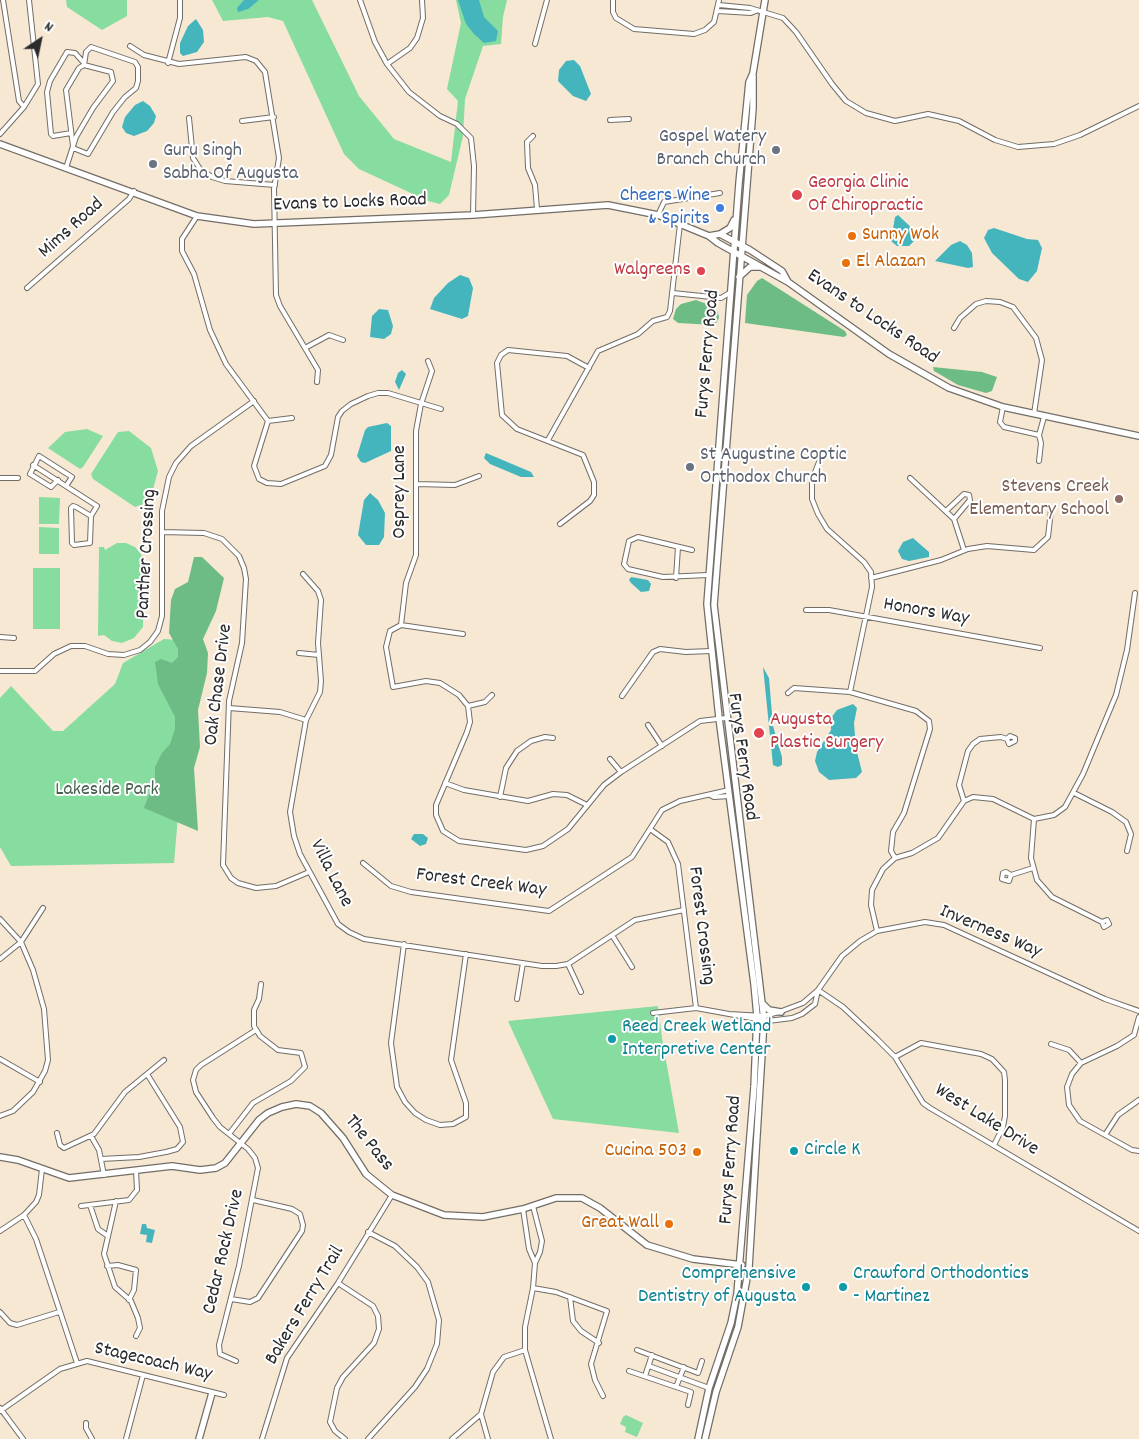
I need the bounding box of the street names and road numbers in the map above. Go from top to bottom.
street label: Evans to Locks Road [273,189,427,219]
street label: Mims Road [34,193,110,265]
street label: Evans to Locks Road [802,265,942,371]
street label: Furys Ferry Road [691,289,727,419]
street label: Osprey Lane [389,445,413,539]
street label: Panther Crossing [133,489,163,619]
street label: Honors Way [881,594,971,632]
street label: Oak Chase Drive [201,623,239,747]
street label: Furys Ferry Road [720,692,762,822]
street label: Villa Lane [303,836,357,912]
street label: Forest Creek Way [414,864,548,904]
street label: Forest Crossing [681,865,719,987]
street label: Inverness Way [935,901,1045,965]
street label: West Lake Drive [929,1079,1043,1163]
street label: Furys Ferry Road [716,1095,748,1225]
street label: The Pass [338,1111,398,1177]
street label: Cedar Rock Drive [199,1187,251,1317]
street label: Bakers Ferry Trail [261,1242,351,1370]
street label: Stagecoach Way [92,1338,214,1388]

